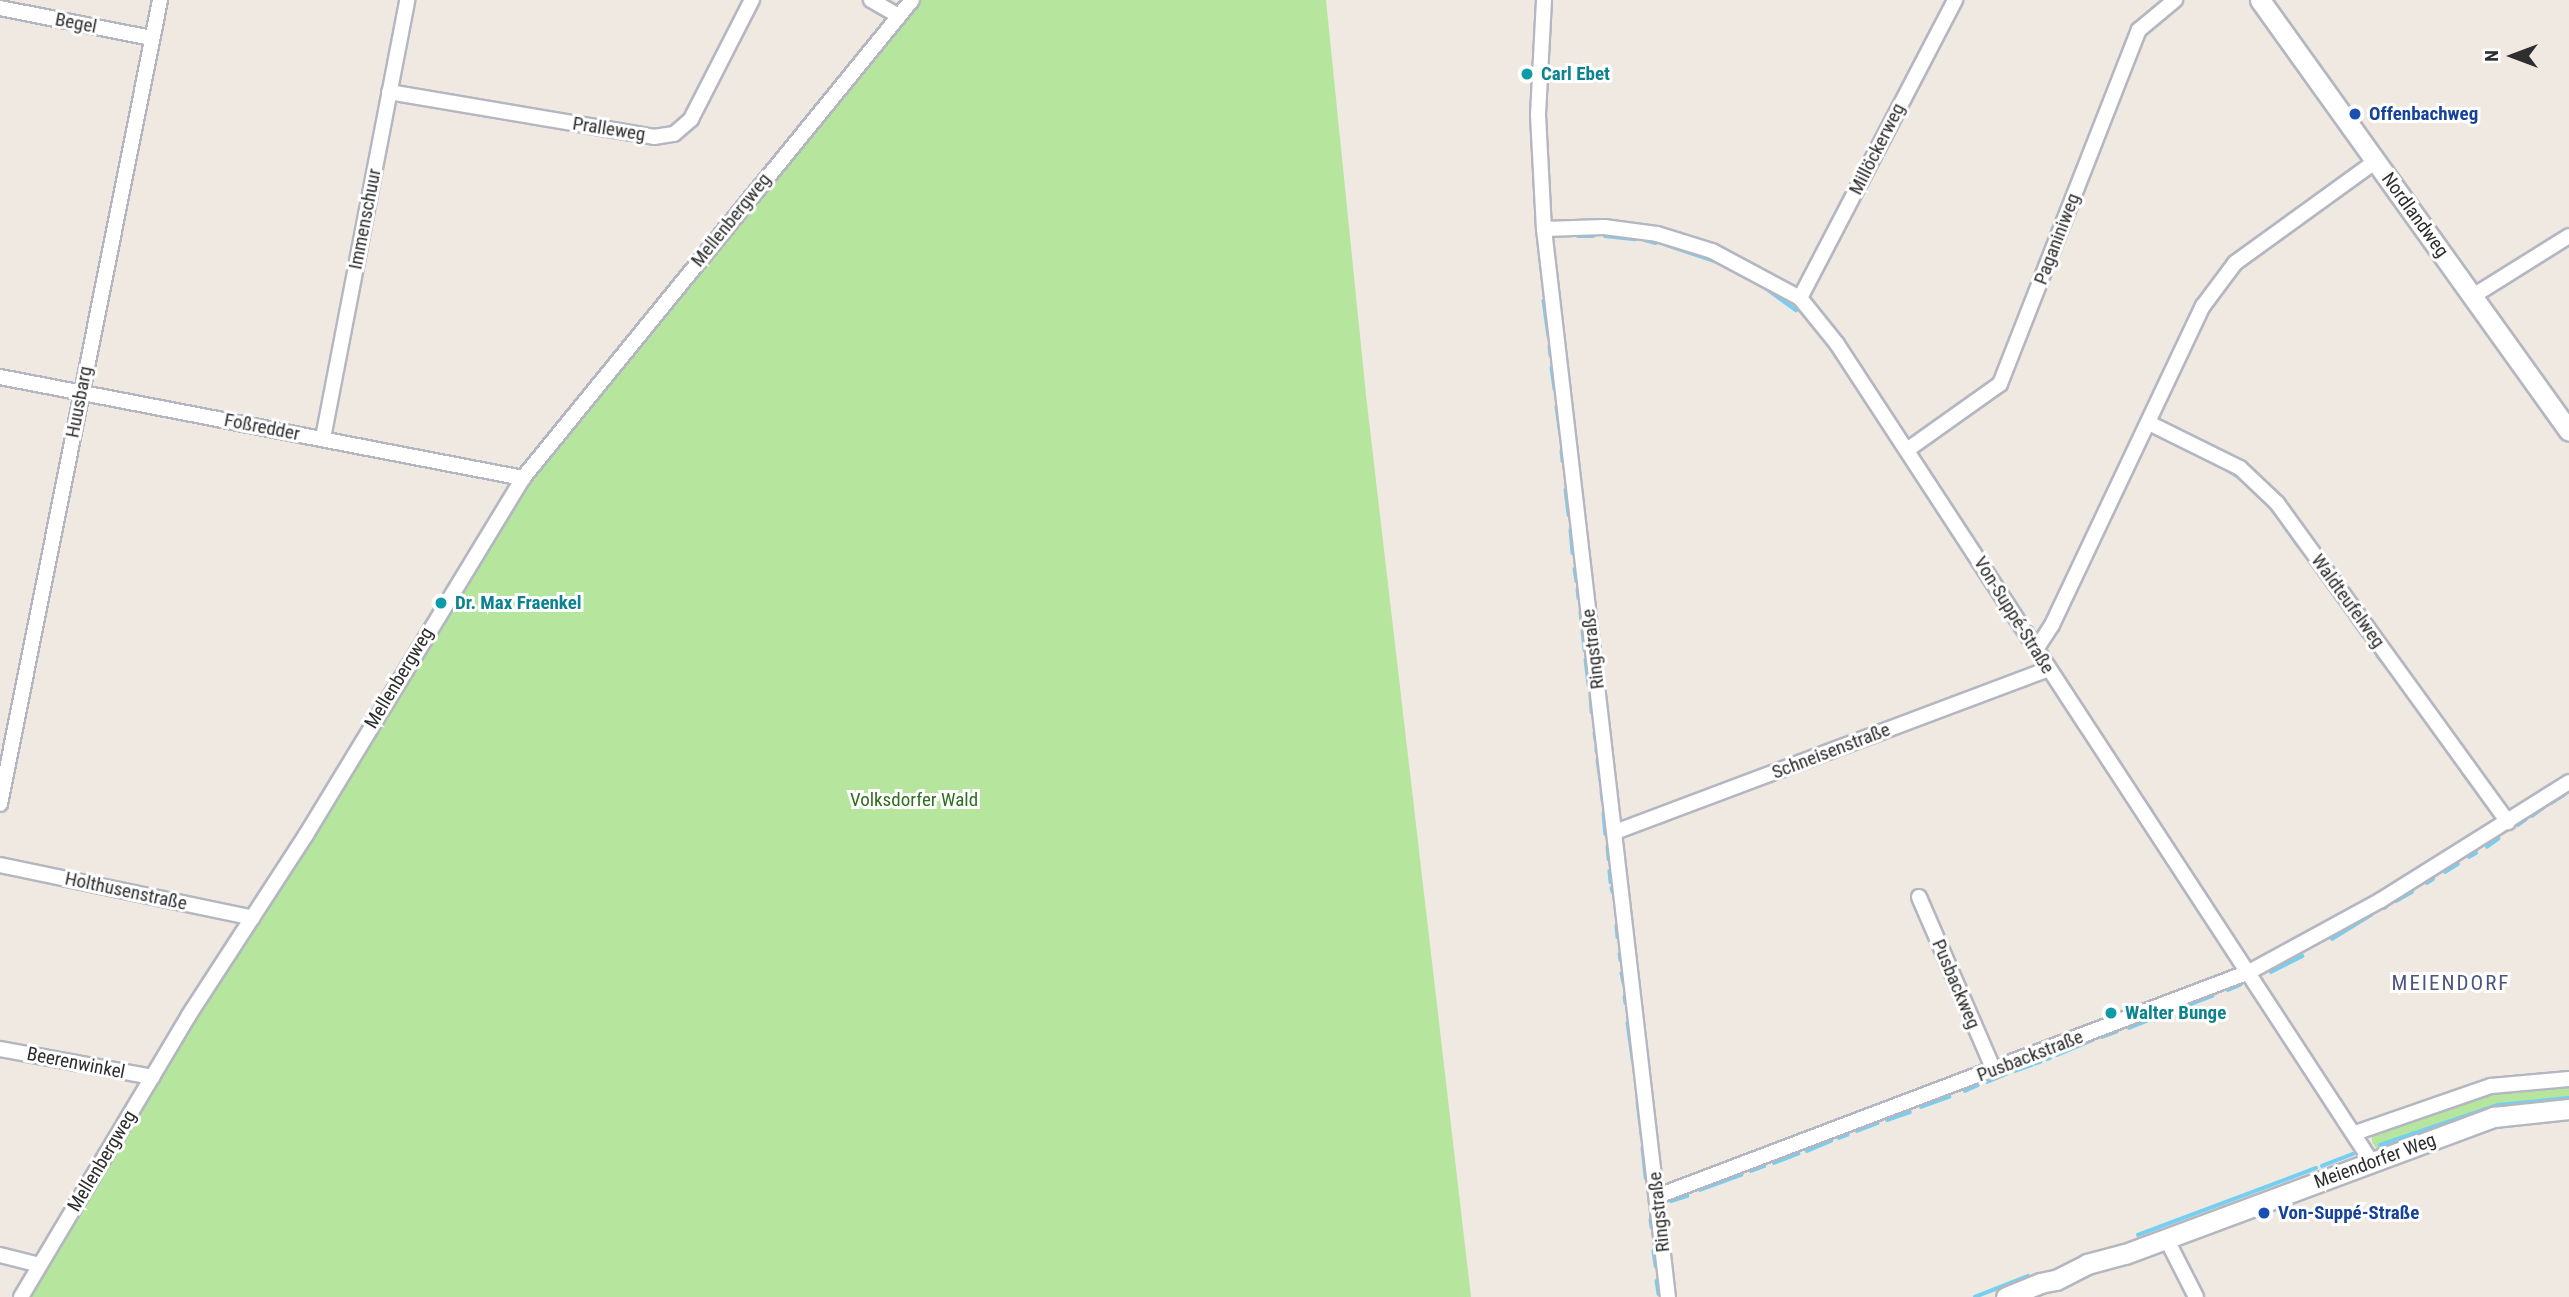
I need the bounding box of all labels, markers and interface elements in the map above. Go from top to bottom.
street label: Begel [53,8,99,38]
north arrow [2478,21,2548,91]
text: N [2480,50,2503,62]
place label: Carl Ebet [1541,63,1610,85]
marker: Carl Ebet [1519,66,1535,82]
street label: Millöckerweg [1844,99,1910,199]
place label: Offenbachweg [2369,103,2478,125]
marker: Offenbachweg [2347,106,2363,122]
street label: Pralleweg [571,112,647,146]
street label: Immenschuur [344,167,386,271]
street label: Nordlandweg [2377,168,2453,262]
street label: Mellenbergweg [686,169,776,271]
street label: Paganiniweg [2029,190,2085,288]
street label: Huusbarg [61,364,97,440]
street label: Foßredder [222,409,302,445]
street label: Waldteufelweg [2306,550,2390,652]
street label: Von-Suppé-Straße [1969,552,2059,678]
place label: Dr. Max Fraenkel [455,592,582,614]
marker: Dr. Max Fraenkel [433,595,449,611]
street label: Ringstraße [1577,608,1609,690]
street label: Mellenbergweg [360,623,438,733]
street label: Schneisenstraße [1769,718,1893,784]
park label: Volksdorfer Wald [850,789,978,811]
street label: Holthusenstraße [63,867,189,915]
street label: Pusbackweg [1927,936,1985,1032]
district label: MEIENDORF [2393,970,2509,996]
place label: Walter Bunge [2125,1002,2226,1024]
marker: Walter Bunge [2103,1005,2119,1021]
street label: Pusbackstraße [1974,1025,2086,1087]
street label: Beerenwinkel [25,1042,127,1084]
street label: Mellenbergweg [63,1106,141,1216]
street label: Meiendorfer Weg [2311,1128,2439,1194]
street label: Ringstraße [1643,1171,1675,1253]
place label: Von-Suppé-Straße [2278,1202,2419,1224]
marker: Von-Suppé-Straße [2256,1205,2272,1221]

